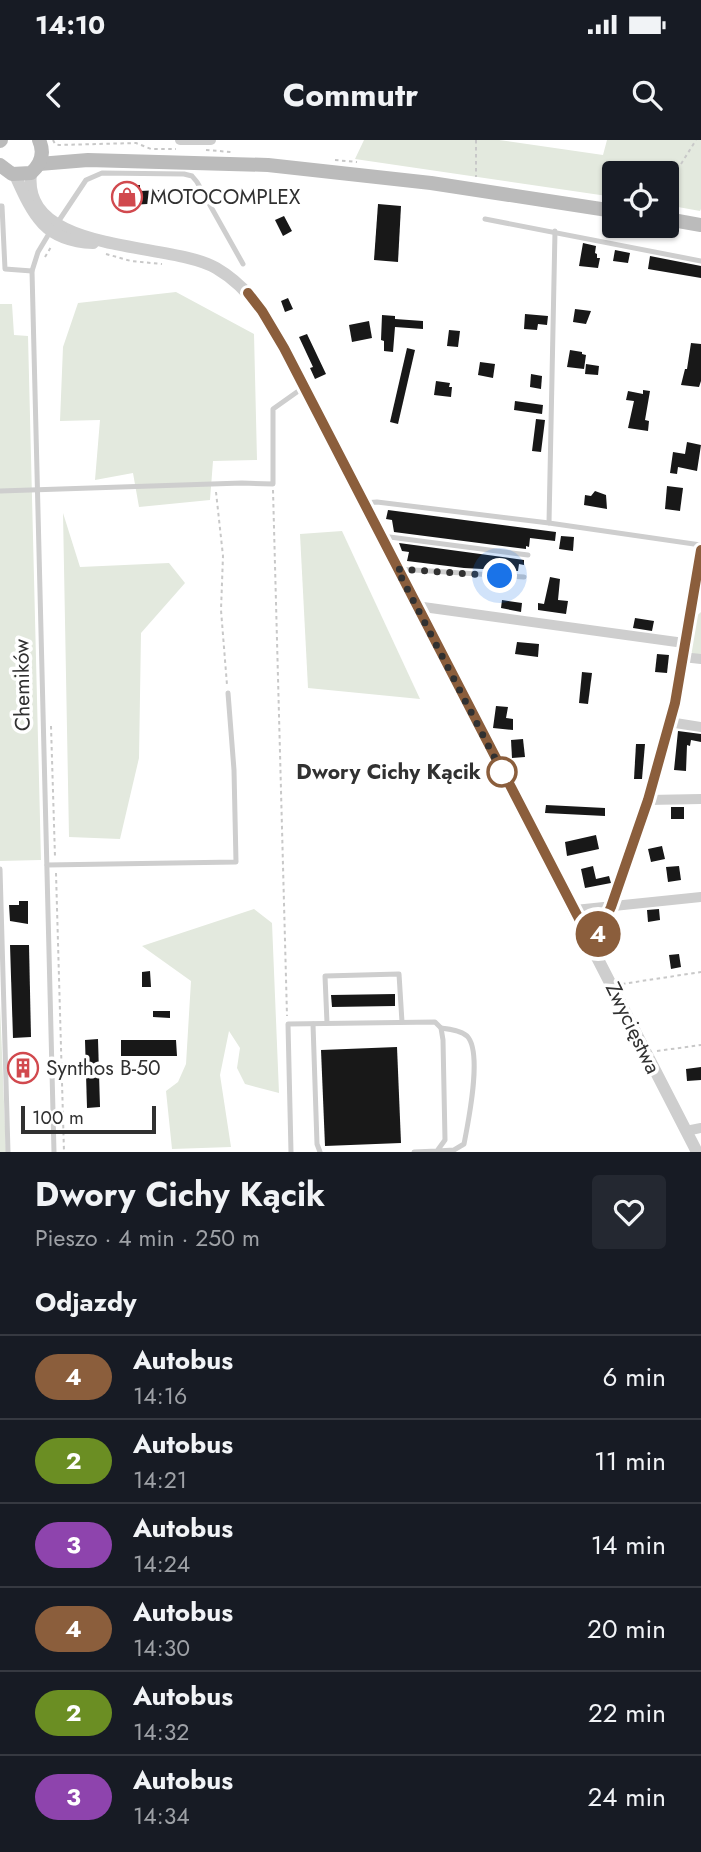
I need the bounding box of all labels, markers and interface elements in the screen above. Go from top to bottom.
text: 14:10 [35,6,105,44]
text: Commutr [283,72,418,118]
icon: back [35,76,73,114]
icon: search [628,76,666,114]
map controls [602,161,679,238]
button: locate [602,161,679,238]
shop icon: MOTOCOMPLEX [110,180,144,214]
place label: MOTOCOMPLEX [150,182,301,212]
your location [482,558,517,593]
street label: Chemików [6,638,38,731]
place label: Dwory Cichy Kącik [296,757,481,787]
marker: Dwory Cichy Kącik [487,757,517,787]
line badge: 4 [575,911,621,957]
text: 4 [590,916,606,951]
street label: Zwycięstwa [598,977,668,1079]
building icon: Synthos B-50 [6,1051,40,1085]
place label: Synthos B-50 [46,1053,161,1083]
scale bar [21,1103,156,1135]
text: 100 m [32,1104,84,1131]
text: Dwory Cichy Kącik [35,1171,325,1218]
button: heart [592,1175,666,1249]
text: Pieszo · 4 min · 250 m [35,1221,260,1255]
text: Odjazdy [35,1283,137,1321]
text: Autobus [133,1341,233,1379]
text: 6 min [603,1358,666,1396]
text: 4 [65,1359,82,1394]
text: 14:16 [133,1379,187,1413]
text: Autobus [133,1425,233,1463]
text: 11 min [594,1442,666,1480]
text: 2 [66,1443,81,1478]
text: 14:21 [133,1463,187,1497]
text: Autobus [133,1509,233,1547]
text: 14 min [591,1526,666,1564]
text: 3 [66,1527,81,1562]
text: 14:24 [133,1547,190,1581]
text: Autobus [133,1593,233,1631]
text: 20 min [587,1610,666,1648]
text: 4 [65,1611,82,1646]
text: 14:30 [133,1631,190,1665]
text: Autobus [133,1677,233,1715]
text: 22 min [588,1694,666,1732]
text: 2 [66,1695,81,1730]
text: 14:32 [133,1715,189,1749]
text: Autobus [133,1761,233,1799]
text: 24 min [588,1778,666,1816]
text: 3 [66,1779,81,1814]
text: 14:34 [133,1799,190,1833]

